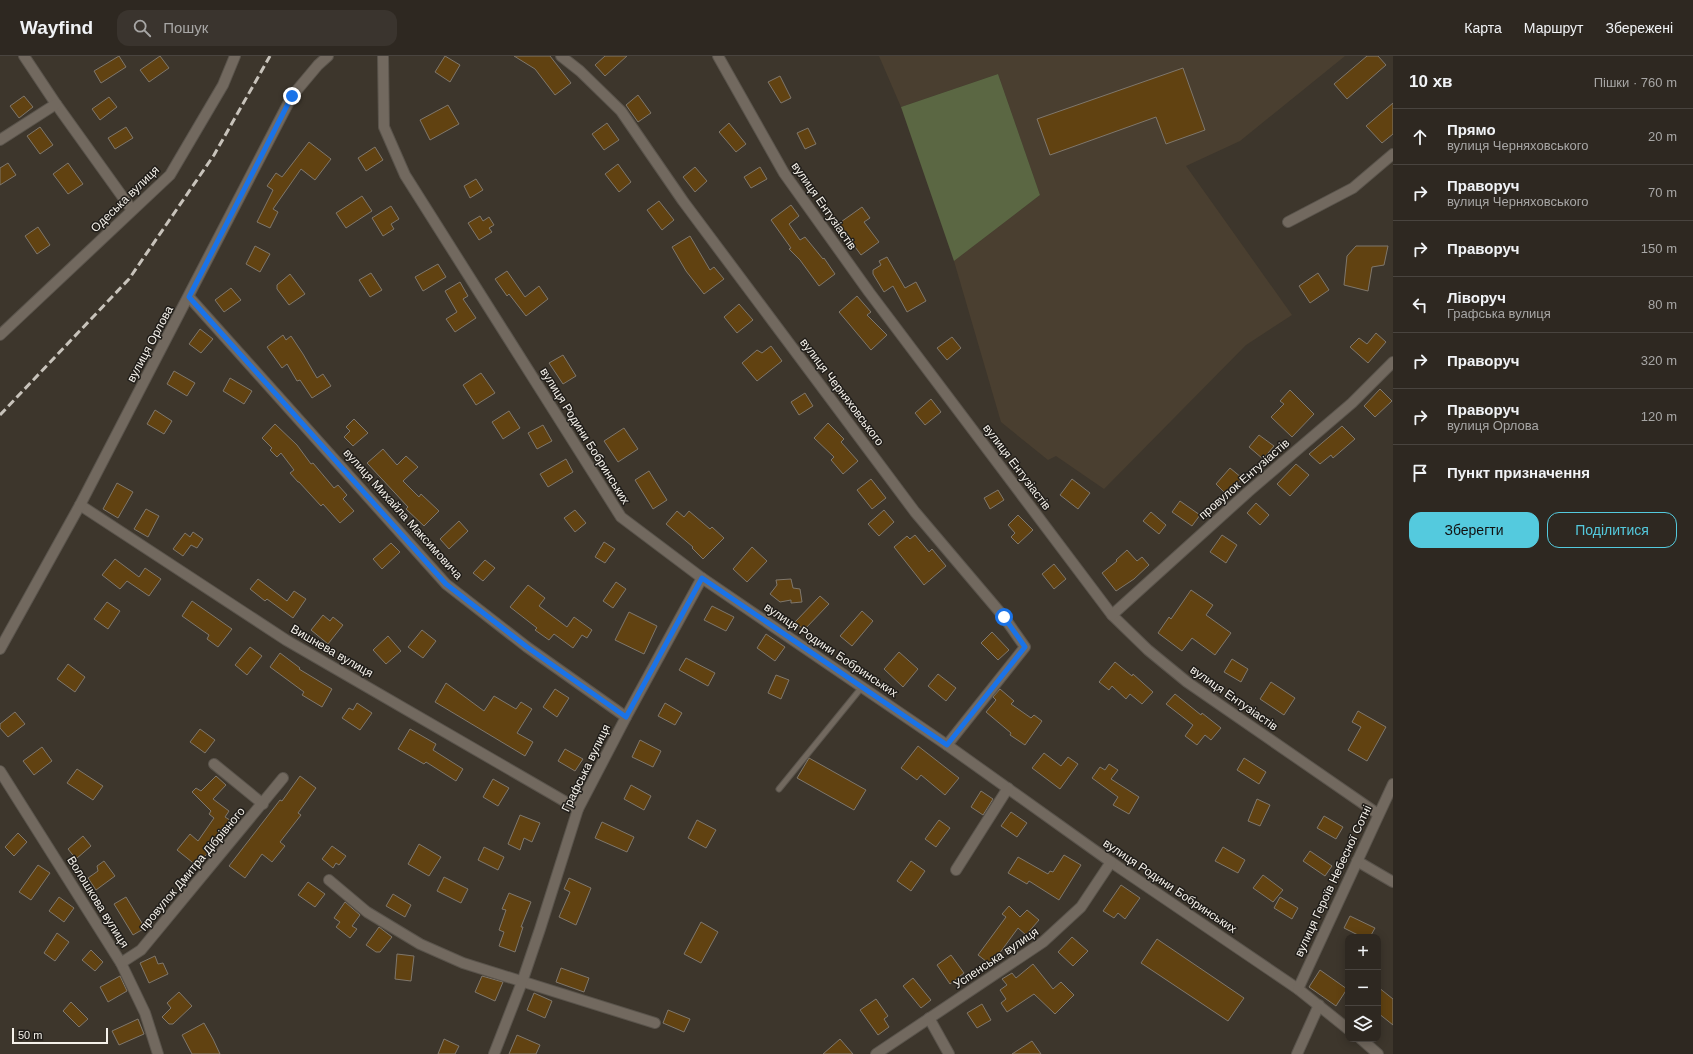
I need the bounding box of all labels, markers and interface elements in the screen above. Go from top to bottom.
search box [117,10,397,46]
text: Wayfind [20,17,93,38]
icon: search [131,17,153,39]
text: Пошук [163,19,208,36]
text: Карта [1464,20,1502,36]
text: Маршрут [1524,20,1583,36]
text: Збережені [1605,20,1673,36]
text: 10 хв [1409,72,1453,91]
text: Пішки · 760 m [1594,75,1677,90]
route end [283,87,301,105]
text: Прямо [1447,121,1496,138]
icon: ahead [1409,126,1431,148]
text: 20 m [1648,129,1677,144]
text: вулиця Черняховського [1447,138,1589,153]
street label: вулиця Ентузіастів [788,159,860,253]
street label: Одеська вулиця [88,163,162,235]
text: Праворуч [1447,177,1520,194]
icon: right [1409,182,1431,204]
text: 70 m [1648,185,1677,200]
text: вулиця Черняховського [1447,194,1589,209]
icon: right [1409,238,1431,260]
text: Праворуч [1447,240,1520,257]
text: 150 m [1641,241,1677,256]
text: Ліворуч [1447,289,1506,306]
icon: left [1409,294,1431,316]
text: 80 m [1648,297,1677,312]
street label: вулиця Орлова [124,303,176,385]
text: Графська вулиця [1447,306,1551,321]
street label: вулиця Черняховського [797,336,887,449]
icon: right [1409,350,1431,372]
text: Праворуч [1447,352,1520,369]
text: 320 m [1641,353,1677,368]
street label: вулиця Родини Бобринських [537,365,633,507]
text: Праворуч [1447,401,1520,418]
icon: right [1409,406,1431,428]
text: 120 m [1641,409,1677,424]
text: вулиця Орлова [1447,418,1539,433]
street label: вулиця Ентузіастів [980,421,1054,513]
street label: провулок Ентузіастів [1196,436,1292,522]
street label: вулиця Михайла Максимовича [341,446,466,582]
icon: arrive [1409,462,1431,484]
text: Пункт призначення [1447,464,1590,481]
button: Зберегти [1409,512,1539,548]
button: Поділитися [1547,512,1677,548]
street label: вулиця Родини Бобринських [762,600,900,700]
route start [995,608,1013,626]
street label: Вишнева вулиця [288,622,376,680]
street label: вулиця Ентузіастів [1187,662,1281,734]
street label: Графська вулиця [559,722,613,814]
street label: вулиця Героїв Небесної Сотні [1292,803,1374,959]
street label: провулок Дмитра Дібрівного [136,804,248,934]
street label: вулиця Родини Бобринських [1101,836,1239,936]
street label: Волошкова вулиця [64,854,132,950]
street label: Успенська вулиця [951,924,1041,992]
map controls [1345,934,1381,1042]
button: + [1345,934,1381,970]
button: − [1345,970,1381,1006]
button: layers [1345,1006,1381,1042]
scale bar [12,1026,108,1045]
text: 50 m [18,1029,42,1041]

